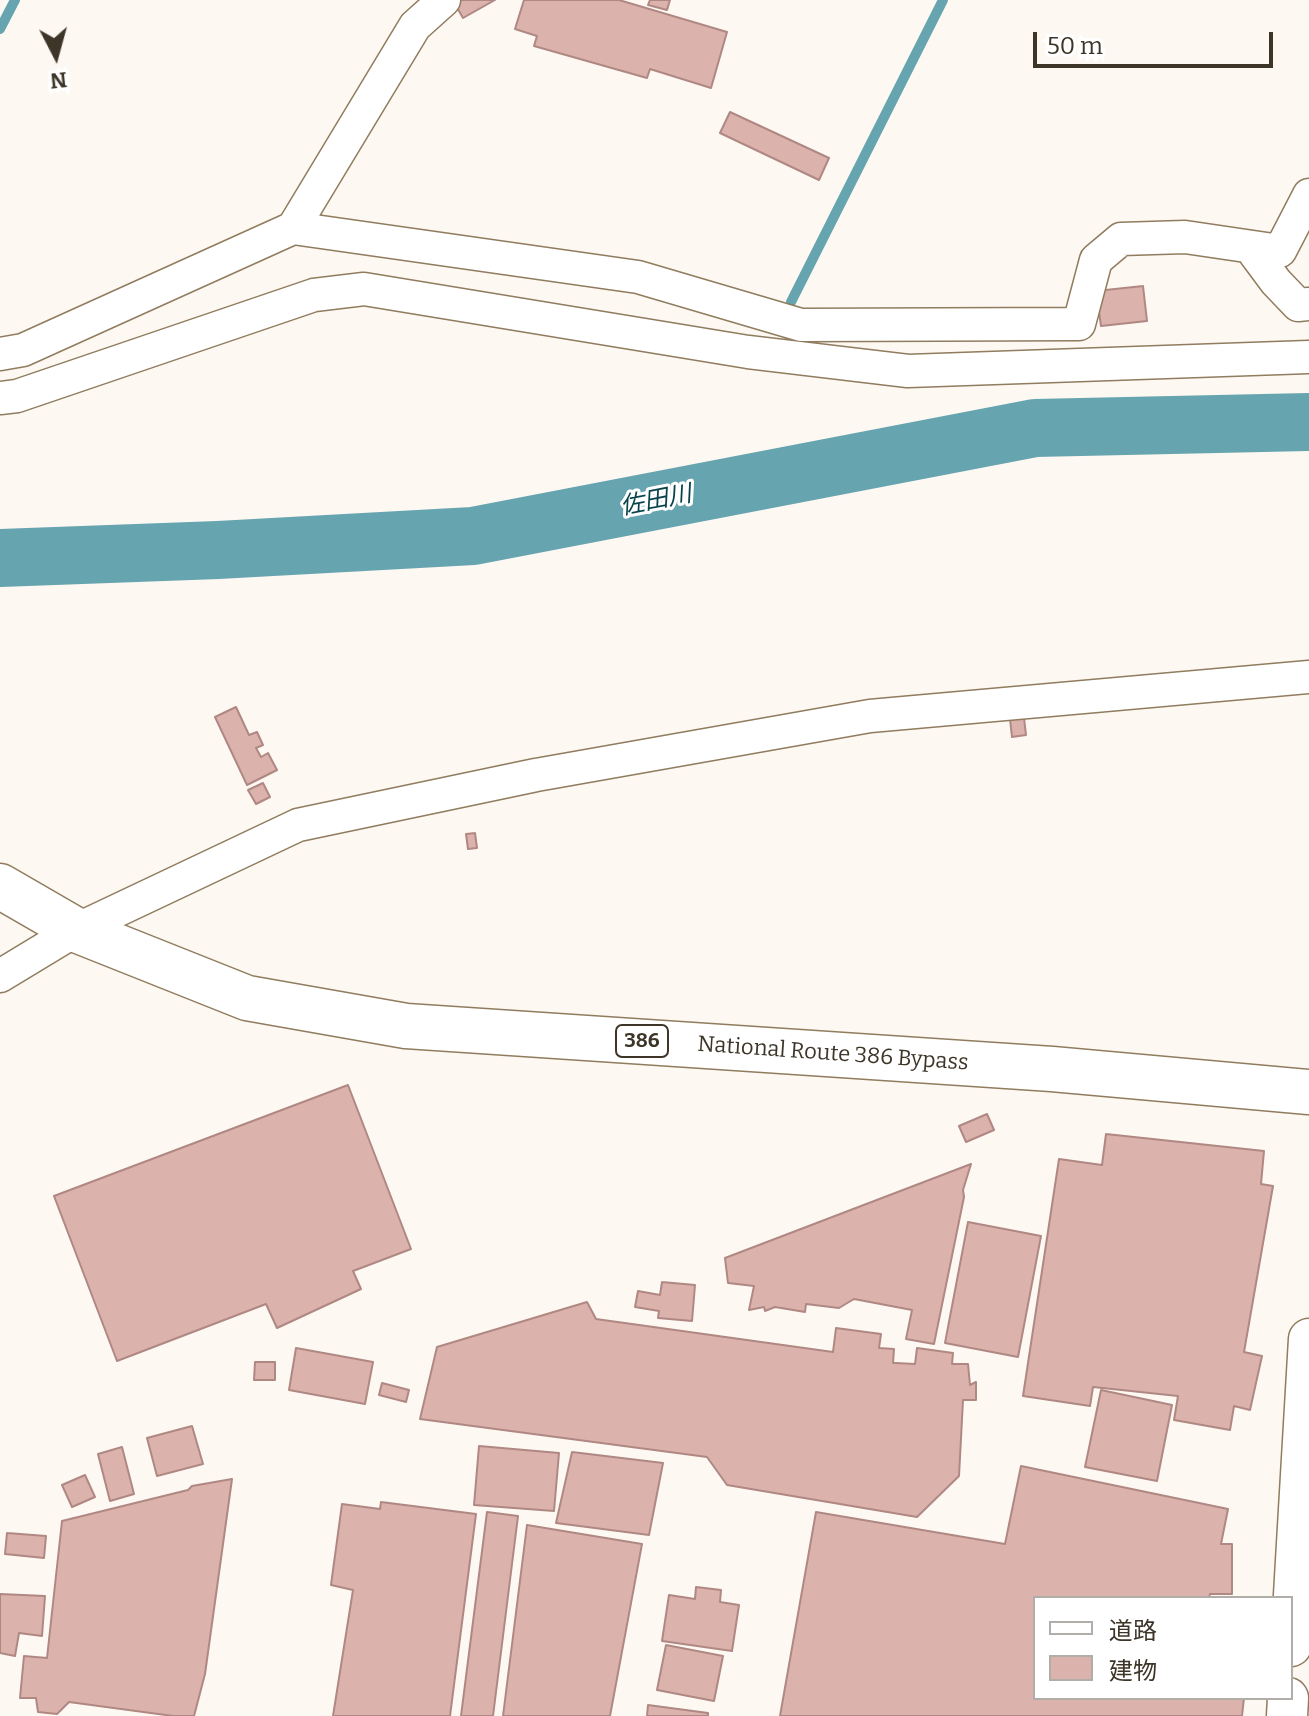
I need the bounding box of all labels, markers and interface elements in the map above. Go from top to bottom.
north arrow [16,16,96,96]
scale bar [1037,16,1277,66]
text: 50 m [1047,32,1103,60]
text: N [49,66,68,95]
water label: 佐田川 [618,480,694,522]
road number: 386 [616,1025,668,1057]
street label: National Route 386 Bypass [697,1031,969,1077]
legend [1033,1596,1293,1700]
text: 道路 [1109,1617,1157,1645]
text: 建物 [1109,1657,1157,1685]

